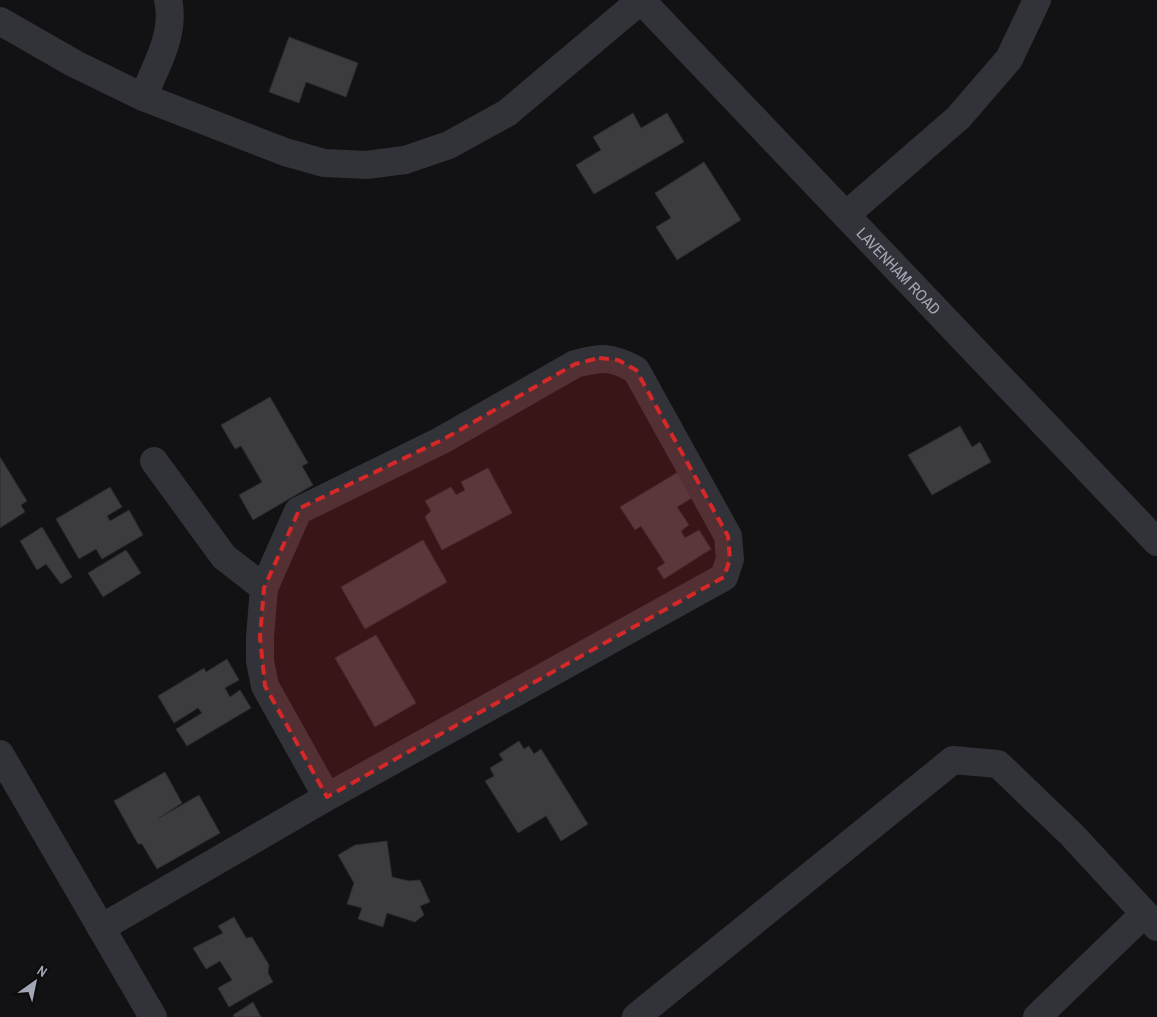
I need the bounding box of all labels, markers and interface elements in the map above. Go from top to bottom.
street label: LAVENHAM ROAD [852,222,946,319]
north arrow [10,957,60,1007]
text: N [34,961,50,981]

